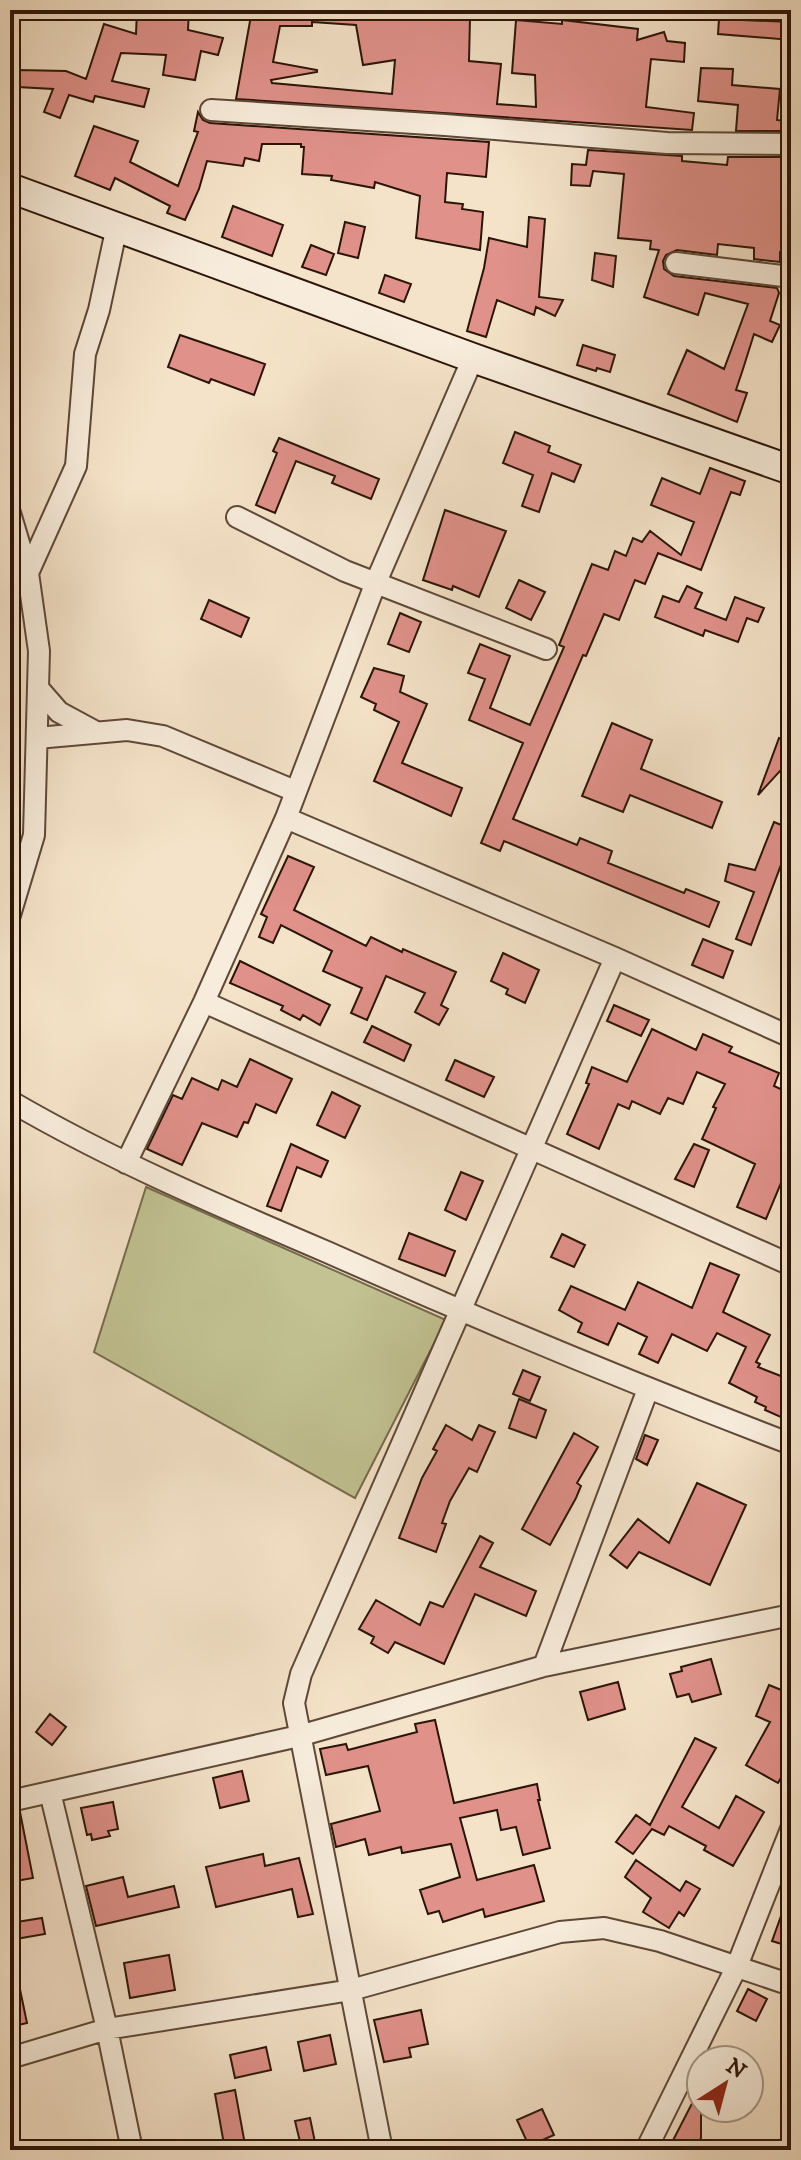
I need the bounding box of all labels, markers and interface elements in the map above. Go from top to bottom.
north arrow [685,2044,765,2124]
text: N [721,2053,751,2085]

